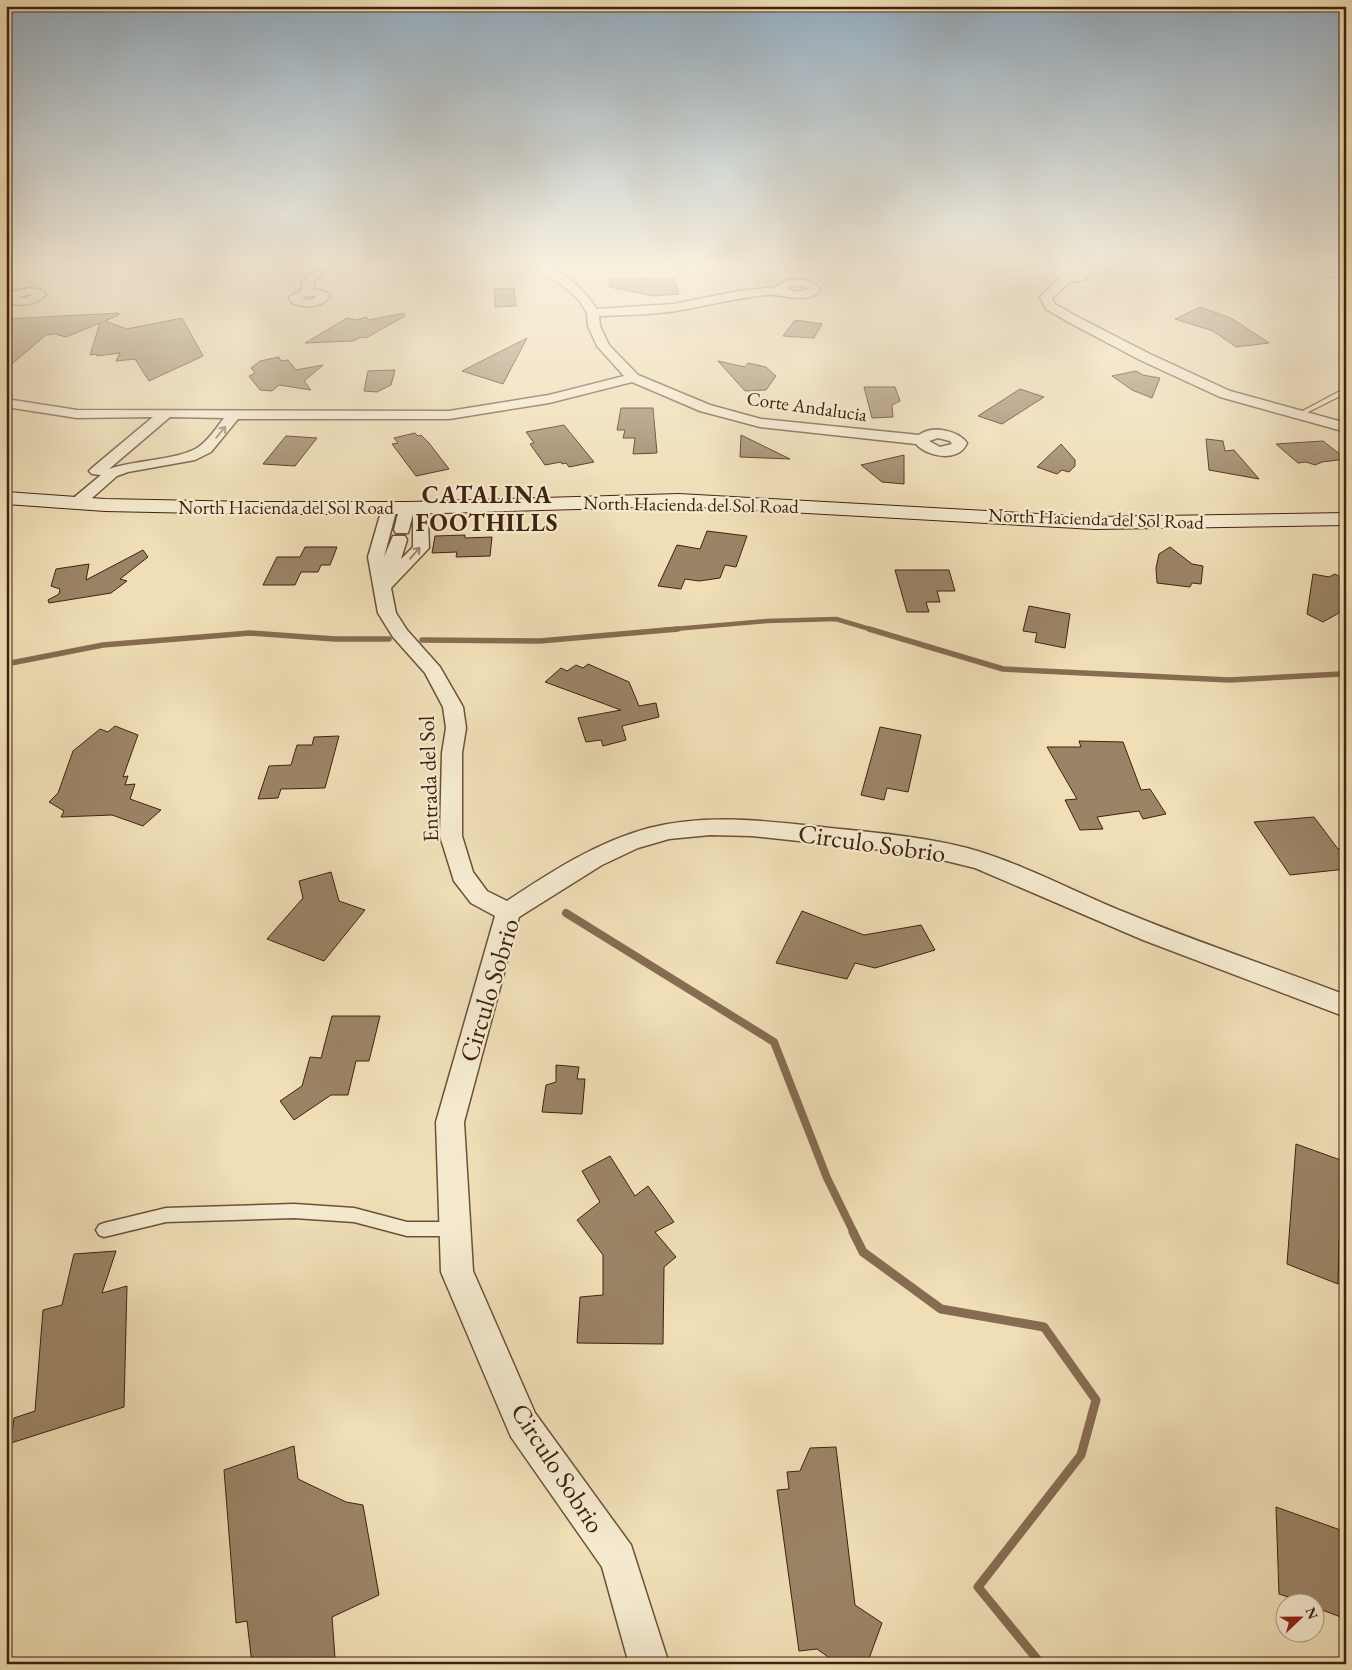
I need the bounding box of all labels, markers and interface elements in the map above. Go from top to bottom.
street label: Corte Andalucia [745,386,869,427]
one-way arrow [215,426,226,439]
district label: CATALINA FOOTHILLS [415,479,559,538]
street label: North Hacienda del Sol Road [583,490,799,519]
street label: North Hacienda del Sol Road [178,495,394,520]
street label: North Hacienda del Sol Road [988,502,1205,535]
one-way arrow [410,546,421,559]
street label: Entrada del Sol [412,715,445,843]
street label: Circulo Sobrio [796,816,948,870]
street label: Circulo Sobrio [451,914,527,1066]
street label: Circulo Sobrio [503,1397,613,1539]
north arrow [1274,1592,1324,1642]
text: N [1302,1605,1323,1622]

